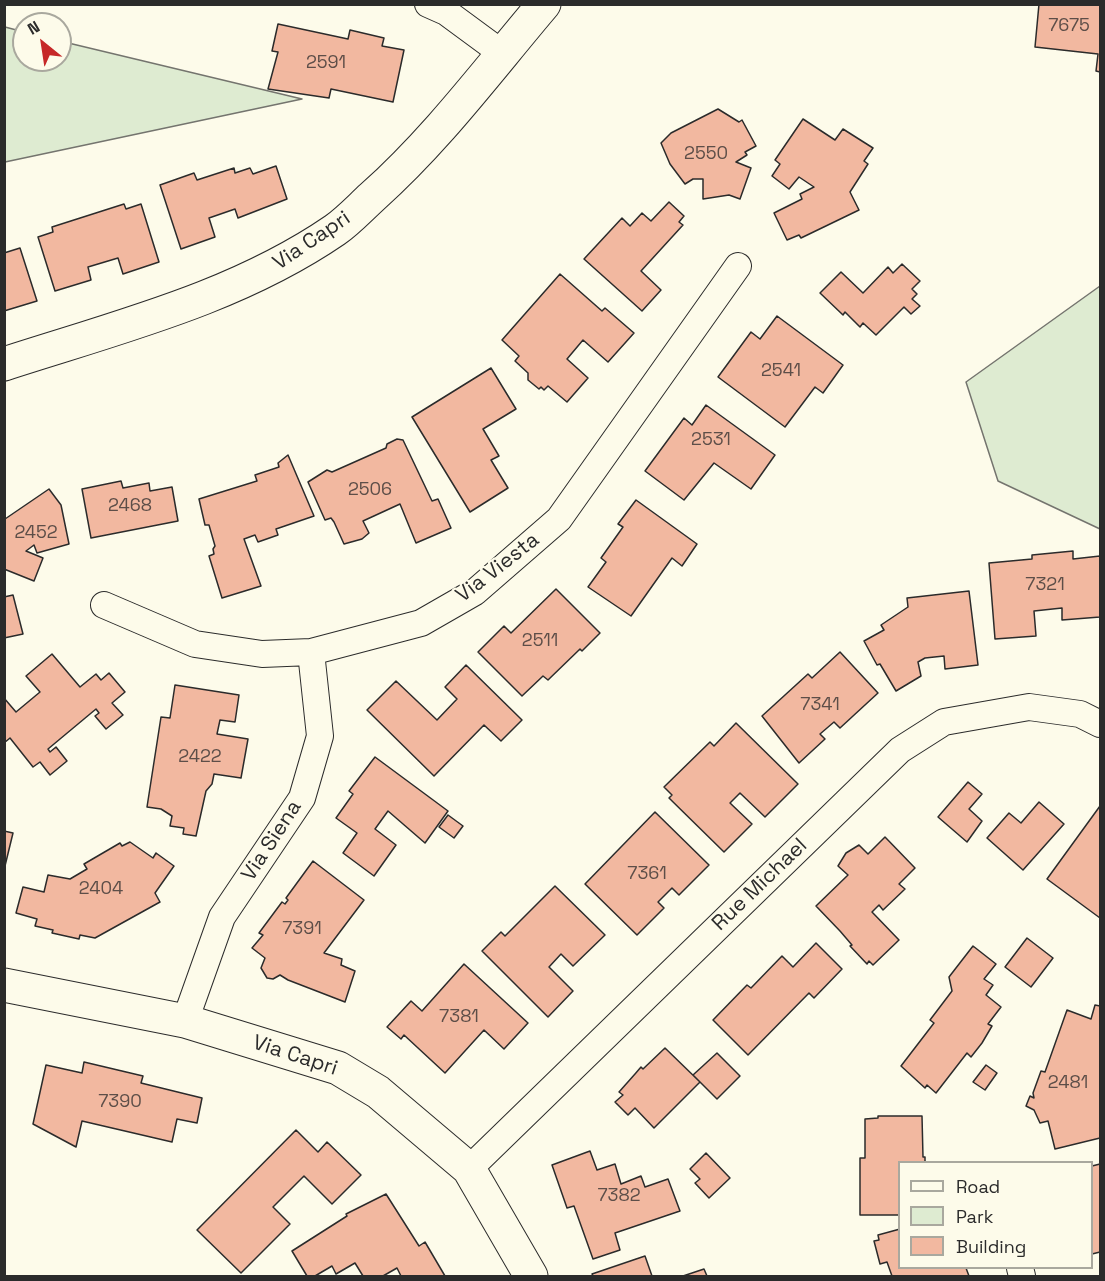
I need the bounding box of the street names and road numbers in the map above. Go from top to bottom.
street label: Via Capri [269,206,355,276]
street label: Via Viesta [451,528,545,608]
street label: Via Siena [237,796,307,886]
street label: Rue Michael [707,834,813,936]
street label: Via Capri [249,1030,341,1082]

